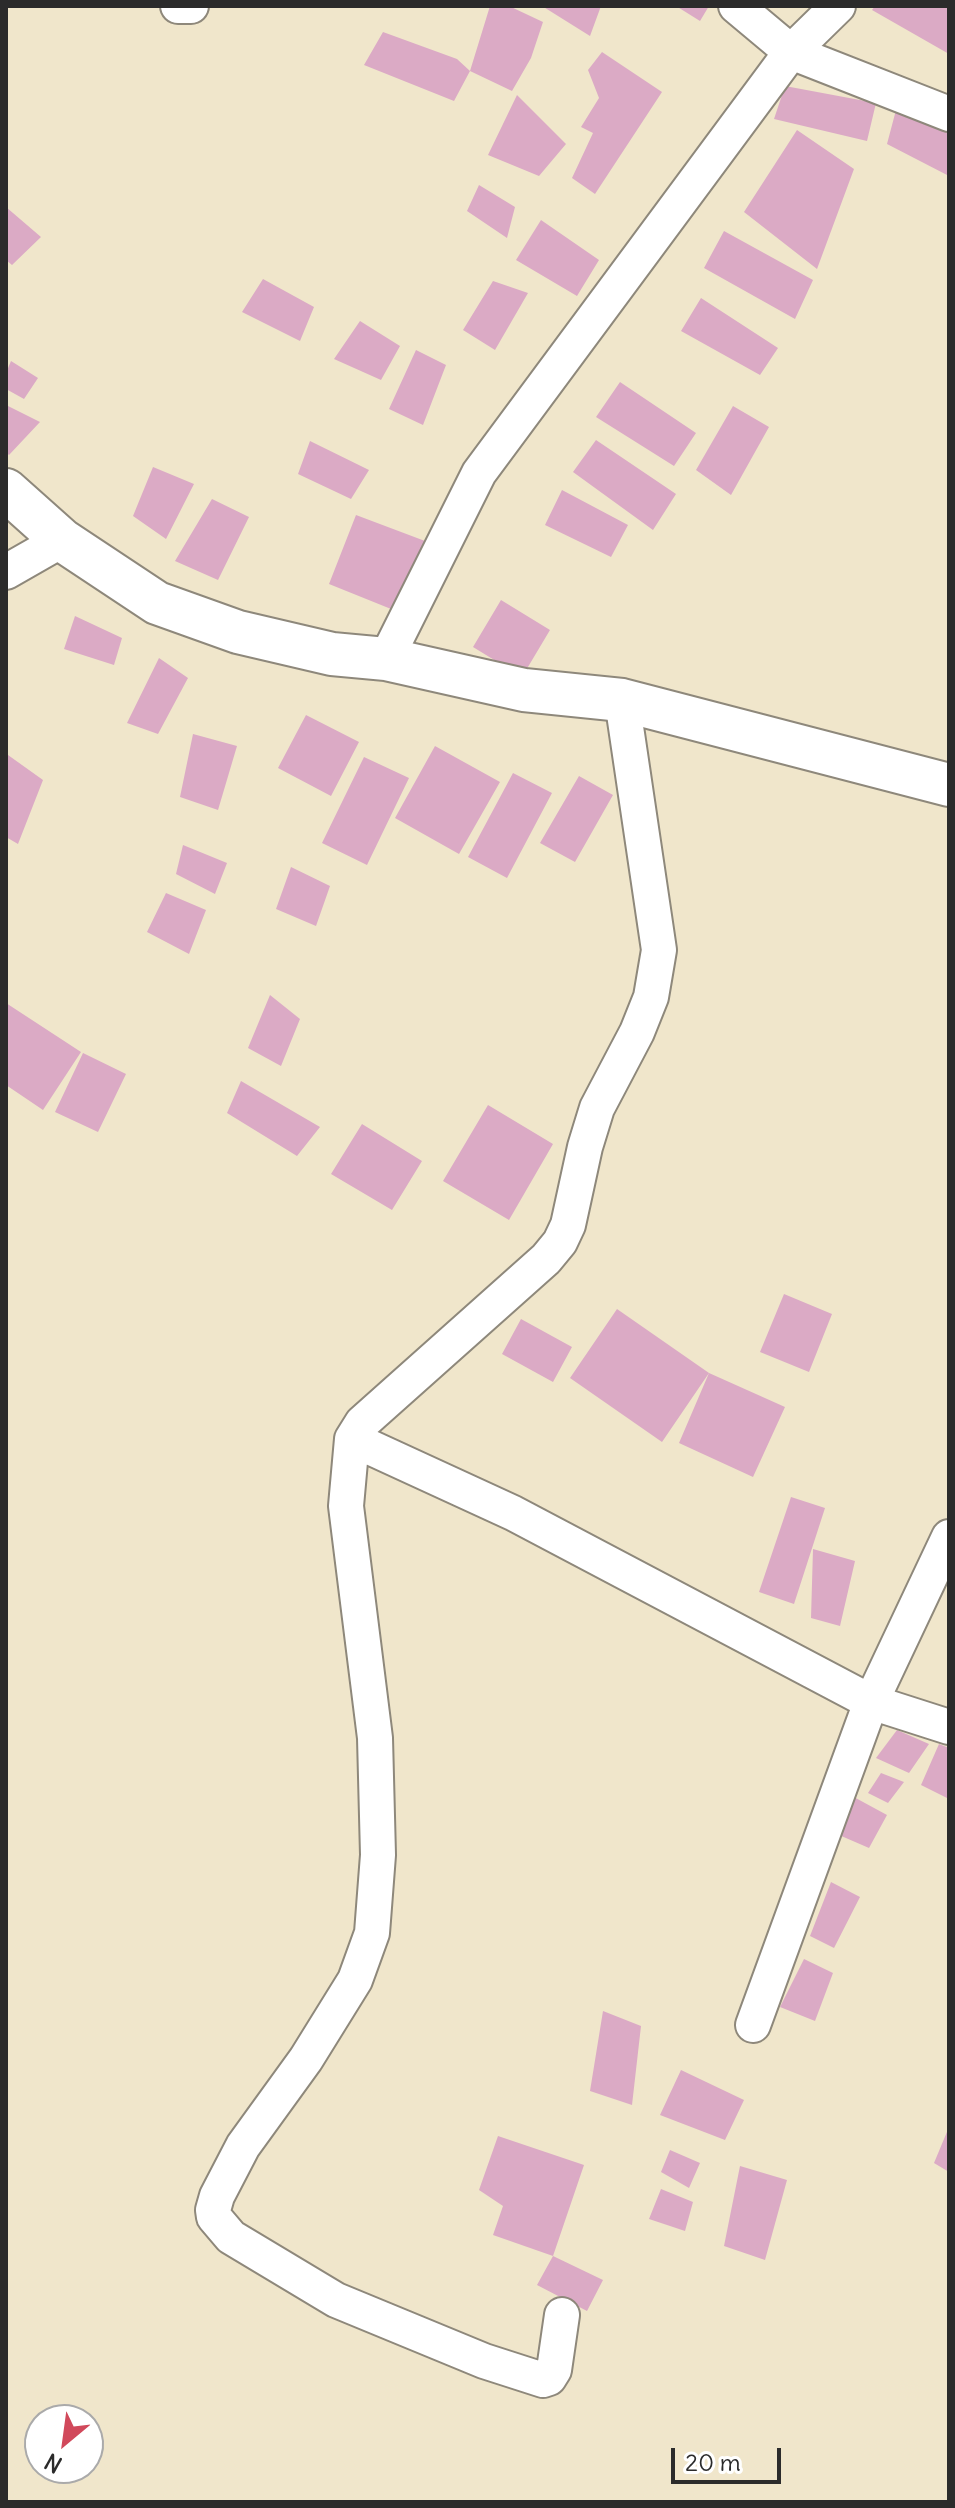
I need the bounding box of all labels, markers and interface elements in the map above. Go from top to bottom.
north arrow [24,2404,104,2484]
scale bar [675,2432,785,2482]
text: N [40,2447,67,2479]
text: 20 m [685,2447,741,2477]

